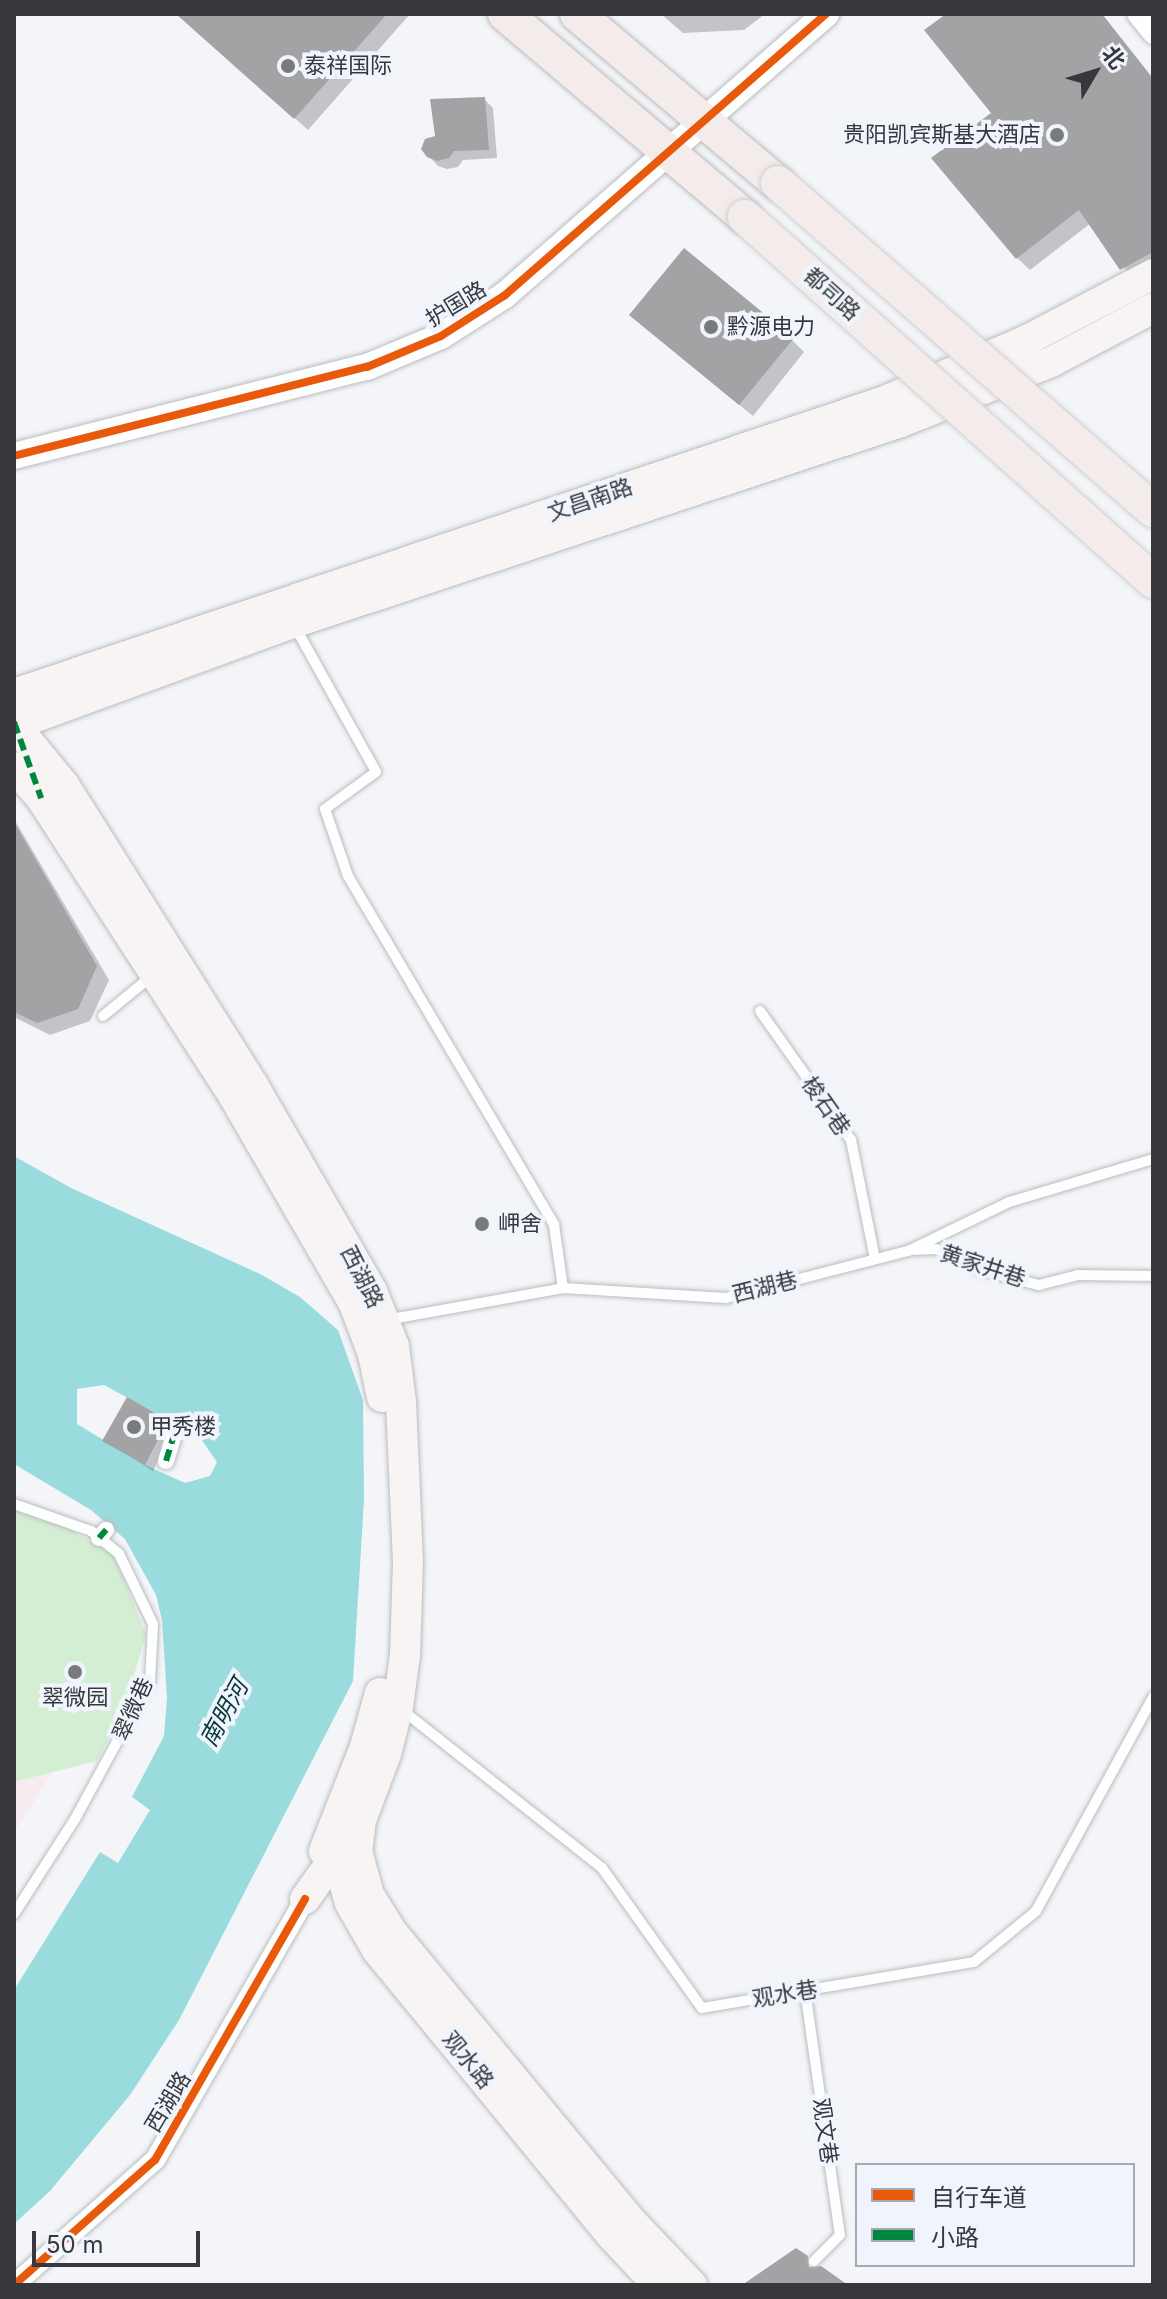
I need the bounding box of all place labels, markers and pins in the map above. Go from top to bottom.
place label: 泰祥国际 [304,53,392,79]
marker: 泰祥国际 [279,57,297,75]
place label: 贵阳凯宾斯基大酒店 [843,122,1041,148]
marker: 贵阳凯宾斯基大酒店 [1048,126,1066,144]
place label: 黔源电力 [727,314,815,340]
marker: 黔源电力 [702,318,720,336]
place label: 岬舍 [498,1211,542,1237]
marker: 岬舍 [473,1215,491,1233]
place label: 甲秀楼 [150,1414,216,1440]
marker: 甲秀楼 [125,1418,143,1436]
marker: 翠微园 [66,1663,84,1681]
place label: 翠微园 [42,1685,108,1711]

